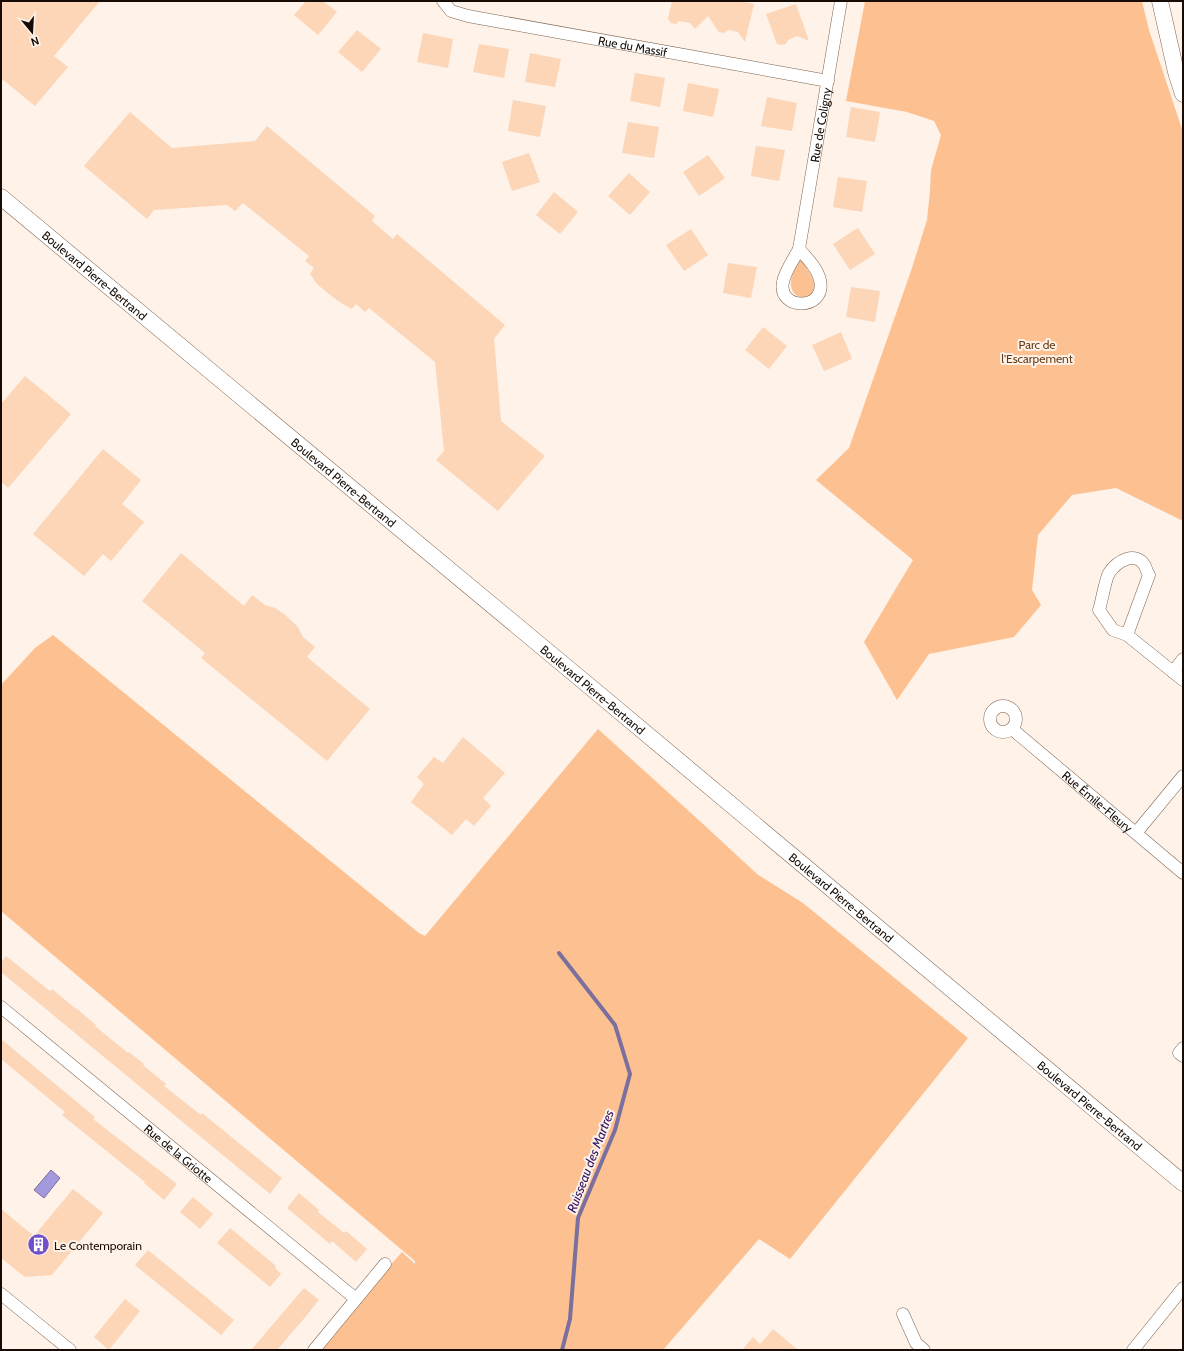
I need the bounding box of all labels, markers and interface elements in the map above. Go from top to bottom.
north arrow [12,12,52,52]
street label: Rue du Massif [597,32,669,59]
text: N [29,34,41,49]
street label: Rue de Coligny [806,86,834,163]
street label: Boulevard Pierre-Bertrand [39,227,150,323]
park label: Parc de l'Escarpement [1001,337,1073,366]
street label: Boulevard Pierre-Bertrand [288,434,399,530]
street label: Boulevard Pierre-Bertrand [538,641,648,737]
street label: Rue Émile-Fleury [1059,767,1136,835]
street label: Boulevard Pierre-Bertrand [786,849,897,945]
street label: Boulevard Pierre-Bertrand [1035,1057,1145,1153]
water label: Ruisseau des Martres [563,1108,617,1214]
street label: Rue de la Griotte [141,1121,216,1186]
building icon: Le Contemporain [26,1232,52,1258]
place label: Le Contemporain [54,1238,142,1253]

